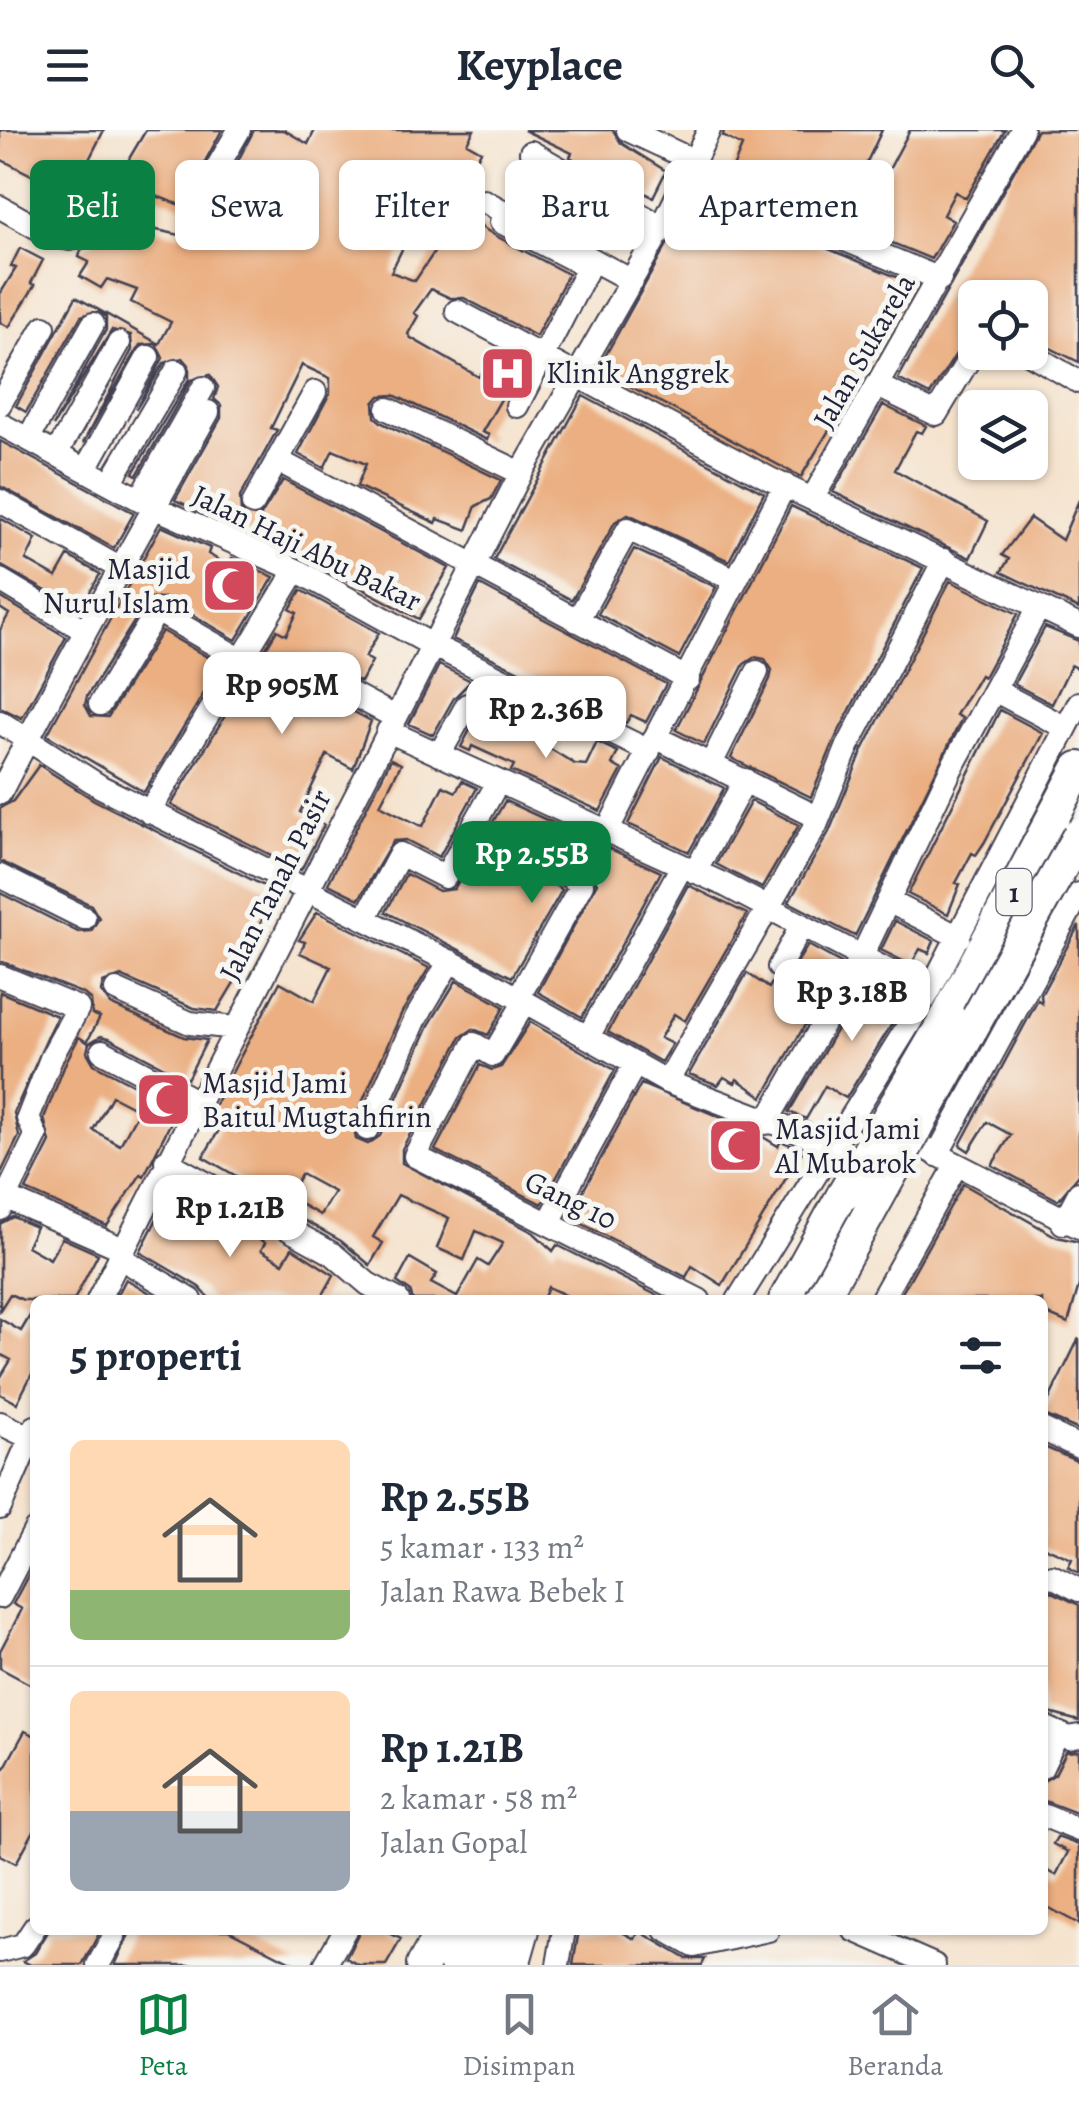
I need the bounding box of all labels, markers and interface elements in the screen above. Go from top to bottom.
text: Keyplace [456,34,623,96]
icon: menu [40,38,95,93]
icon: search [984,38,1039,93]
chip: Beli [30,160,155,250]
chip: Sewa [175,160,319,250]
chip: Filter [339,160,485,250]
chip: Baru [505,160,644,250]
chip: Apartemen [664,160,894,250]
street label: Jalan Sukarela [803,266,925,436]
map controls [958,280,1048,480]
button: locate [958,280,1048,370]
hospital icon: Klinik Anggrek [477,343,537,403]
place label: Klinik Anggrek [546,353,729,393]
button: layers [958,390,1048,480]
street label: Jalan Haji Abu Bakar [186,475,428,621]
place label: Masjid Nurul Islam [43,549,191,623]
mosque icon: Masjid Nurul Islam [199,556,259,616]
pin: Rp 905M [190,652,374,737]
text: Rp 905M [225,662,339,706]
pin: Rp 2.36B [443,676,649,761]
text: Rp 2.36B [488,686,604,730]
street label: Jalan Tanah Pasir [210,782,340,988]
pin: Rp 2.55B [429,821,635,906]
text: Rp 2.55B [475,831,589,875]
road number: 1 [996,869,1032,915]
pin: Rp 3.18B [749,959,955,1044]
text: Rp 3.18B [796,969,908,1013]
place label: Masjid Jami Baitul Mugtahfirin [202,1063,432,1137]
mosque icon: Masjid Jami Baitul Mugtahfirin [133,1070,193,1130]
place label: Masjid Jami Al Mubarok [774,1109,920,1183]
mosque icon: Masjid Jami Al Mubarok [706,1116,766,1176]
street label: Gang 10 [518,1161,624,1239]
pin: Rp 1.21B [127,1175,333,1260]
text: Rp 1.21B [175,1185,285,1229]
text: 5 properti [70,1327,242,1384]
icon: filters [953,1328,1008,1383]
text: Rp 2.55B [380,1468,530,1525]
icon: home [150,1480,270,1600]
text: 5 kamar · 133 m² [380,1525,584,1569]
text: Jalan Rawa Bebek I [380,1569,625,1613]
text: Rp 1.21B [380,1719,524,1776]
icon: home [150,1731,270,1851]
text: 2 kamar · 58 m² [380,1776,577,1820]
text: Jalan Gopal [380,1820,527,1864]
tab: Peta [136,1987,191,2085]
tab: Disimpan [462,1987,576,2085]
tab: Beranda [847,1987,943,2085]

